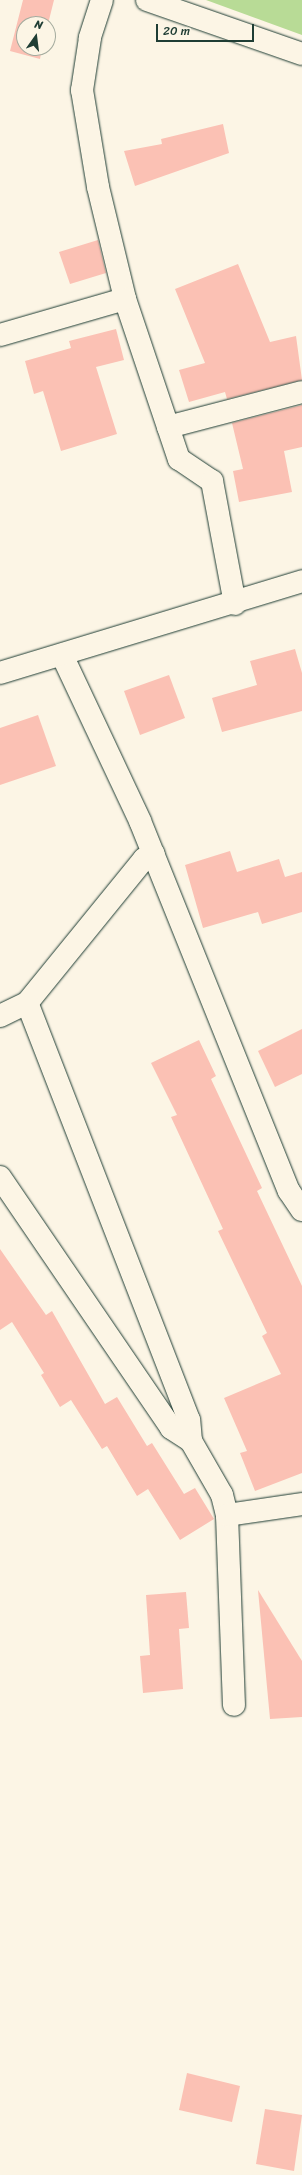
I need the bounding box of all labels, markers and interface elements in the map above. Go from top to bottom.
text: N [33,15,45,35]
north arrow [16,16,56,56]
scale bar [158,16,256,42]
text: 20 m [163,20,190,42]

